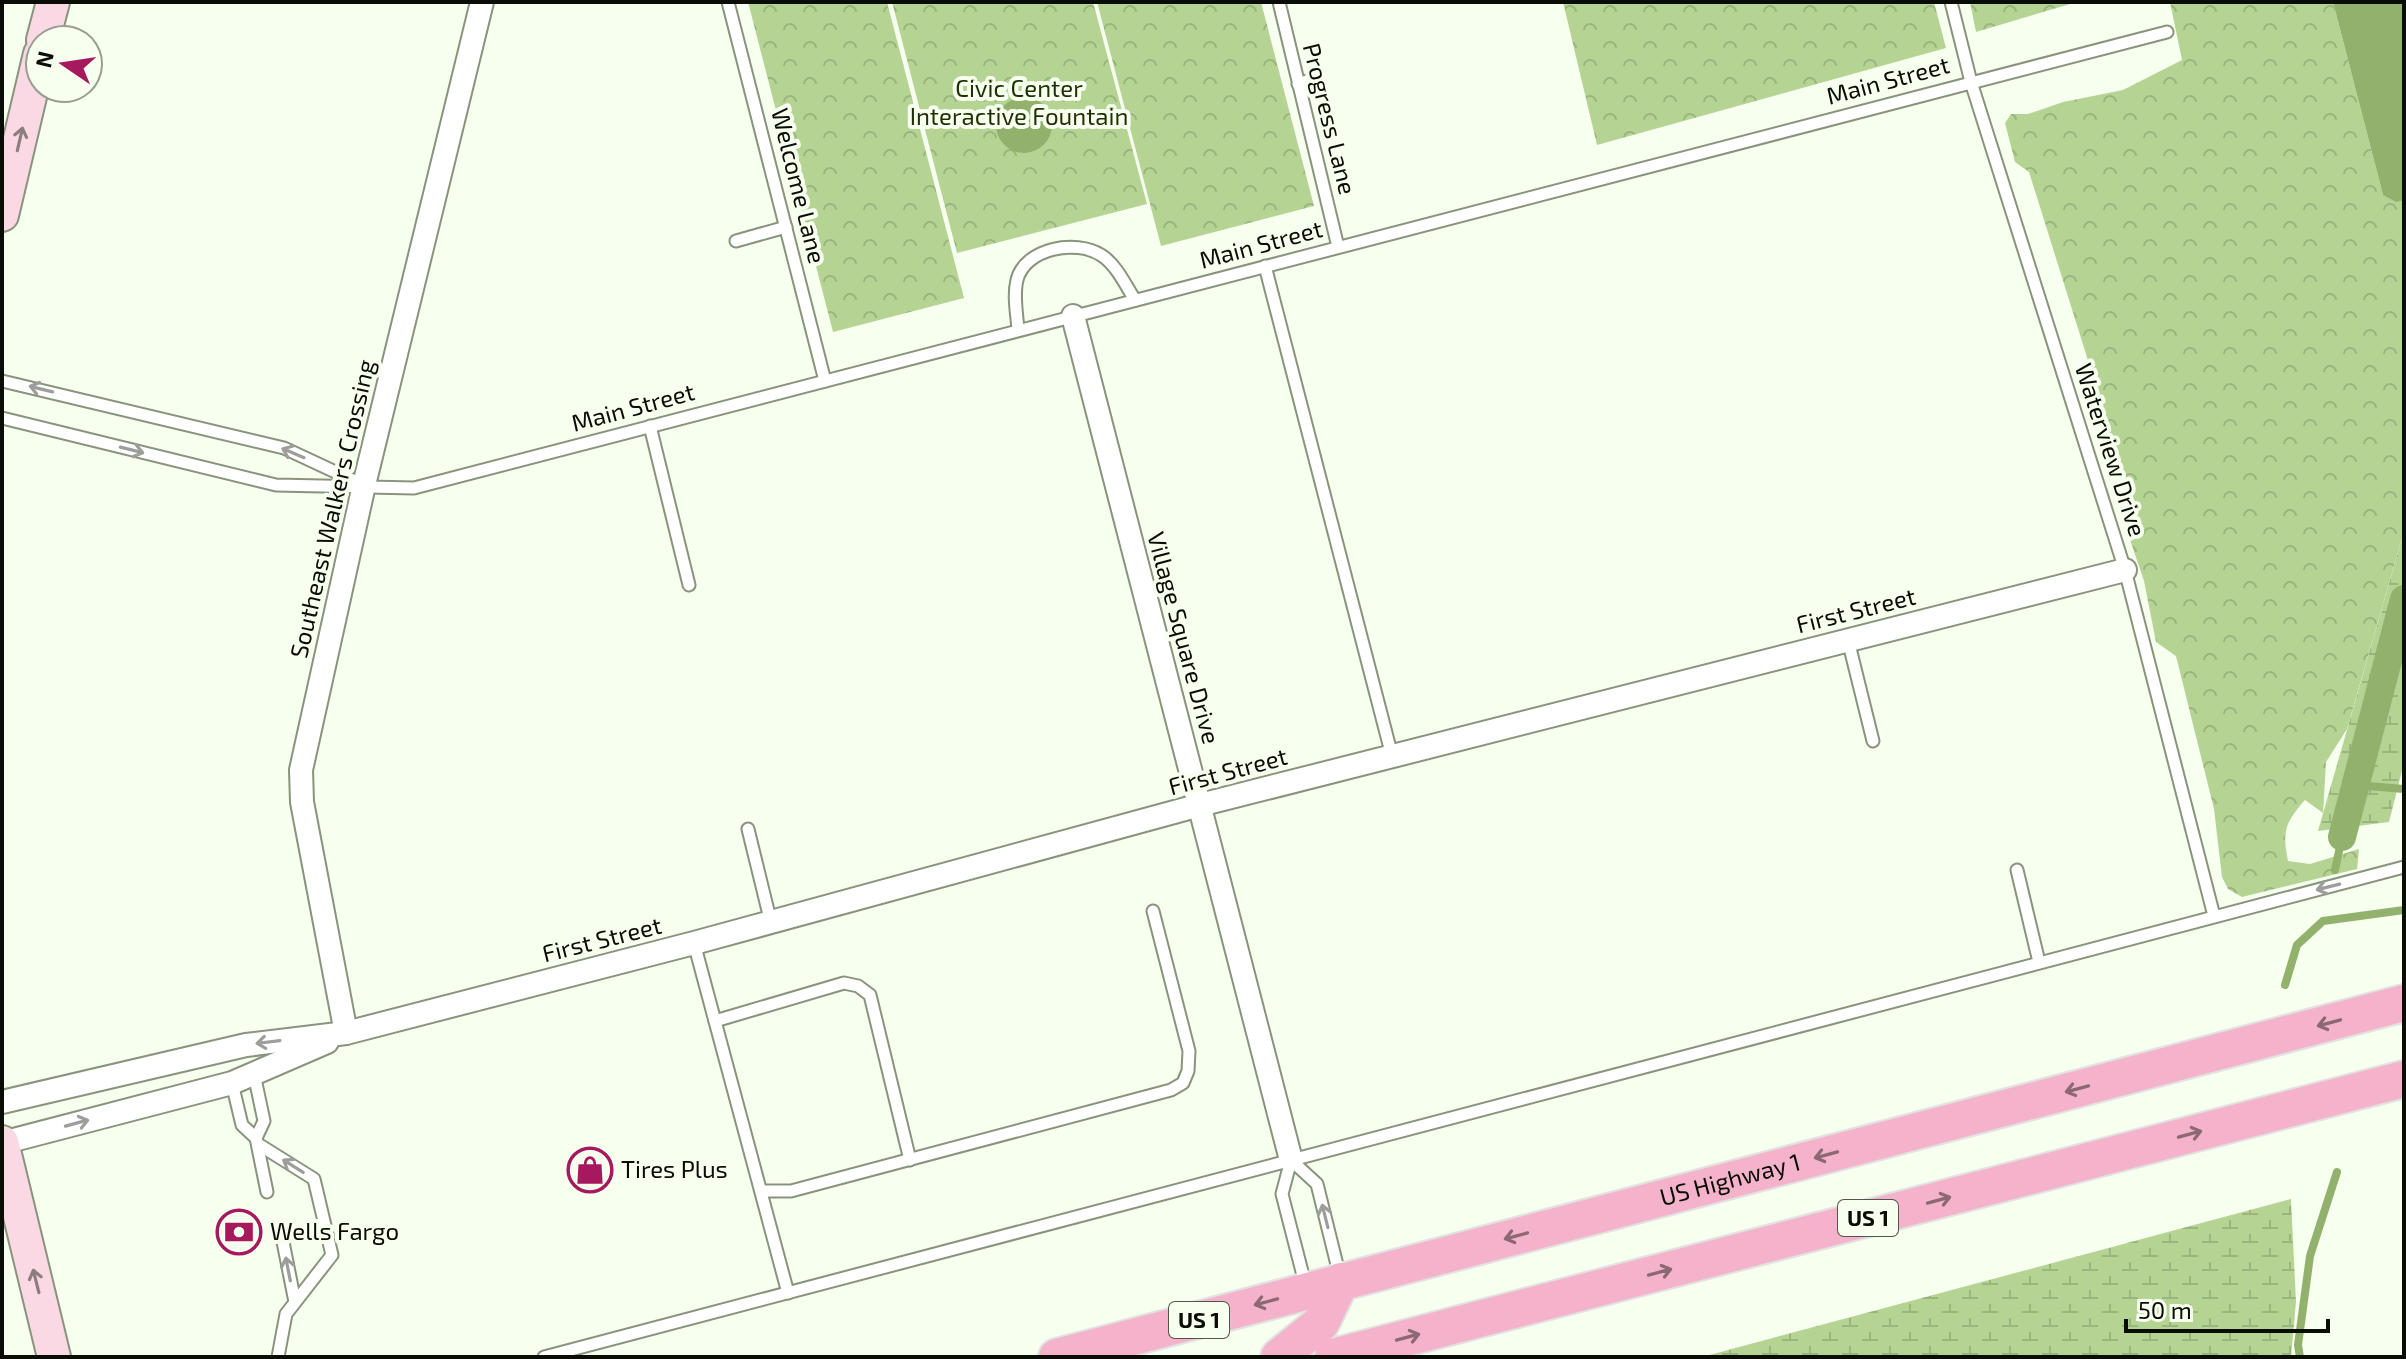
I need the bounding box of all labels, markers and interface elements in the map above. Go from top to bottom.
north arrow [24,24,104,104]
street label: Progress Lane [1298,40,1363,197]
text: N [29,49,58,70]
street label: Main Street [1823,49,1952,110]
park label: Civic Center Interactive Fountain [910,73,1128,130]
street label: Welcome Lane [766,105,833,266]
one-way arrow [13,126,28,152]
street label: Main Street [1196,213,1325,274]
street label: Southeast Walkers Crossing [283,357,380,661]
street label: Waterview Drive [2070,359,2153,540]
street label: Main Street [568,376,697,437]
one-way arrow [28,381,54,396]
one-way arrow [119,443,145,458]
one-way arrow [281,444,306,459]
street label: Village Square Drive [1142,529,1227,747]
street label: First Street [1793,581,1918,638]
street label: First Street [1165,741,1290,800]
one-way arrow [2316,880,2342,895]
street label: First Street [539,910,664,967]
one-way arrow [2316,1016,2342,1031]
one-way arrow [256,1035,282,1050]
one-way arrow [2065,1083,2091,1098]
one-way arrow [64,1114,90,1129]
one-way arrow [2177,1126,2203,1141]
shop icon: Tires Plus [566,1146,614,1194]
street label: US Highway 1 [1656,1146,1803,1211]
one-way arrow [1813,1149,1839,1164]
place label: Tires Plus [621,1154,728,1183]
one-way arrow [282,1157,305,1173]
one-way arrow [1925,1191,1951,1206]
road number: US 1 [1838,1200,1898,1236]
one-way arrow [1316,1203,1331,1229]
bank icon: Wells Fargo [215,1208,263,1256]
place label: Wells Fargo [270,1216,399,1245]
one-way arrow [1504,1230,1530,1245]
one-way arrow [280,1257,295,1283]
one-way arrow [1647,1264,1672,1279]
one-way arrow [27,1269,42,1295]
scale bar [2126,1283,2328,1333]
text: 50 m [2138,1295,2192,1324]
one-way arrow [1254,1296,1280,1311]
road number: US 1 [1169,1302,1229,1338]
one-way arrow [1395,1329,1421,1344]

